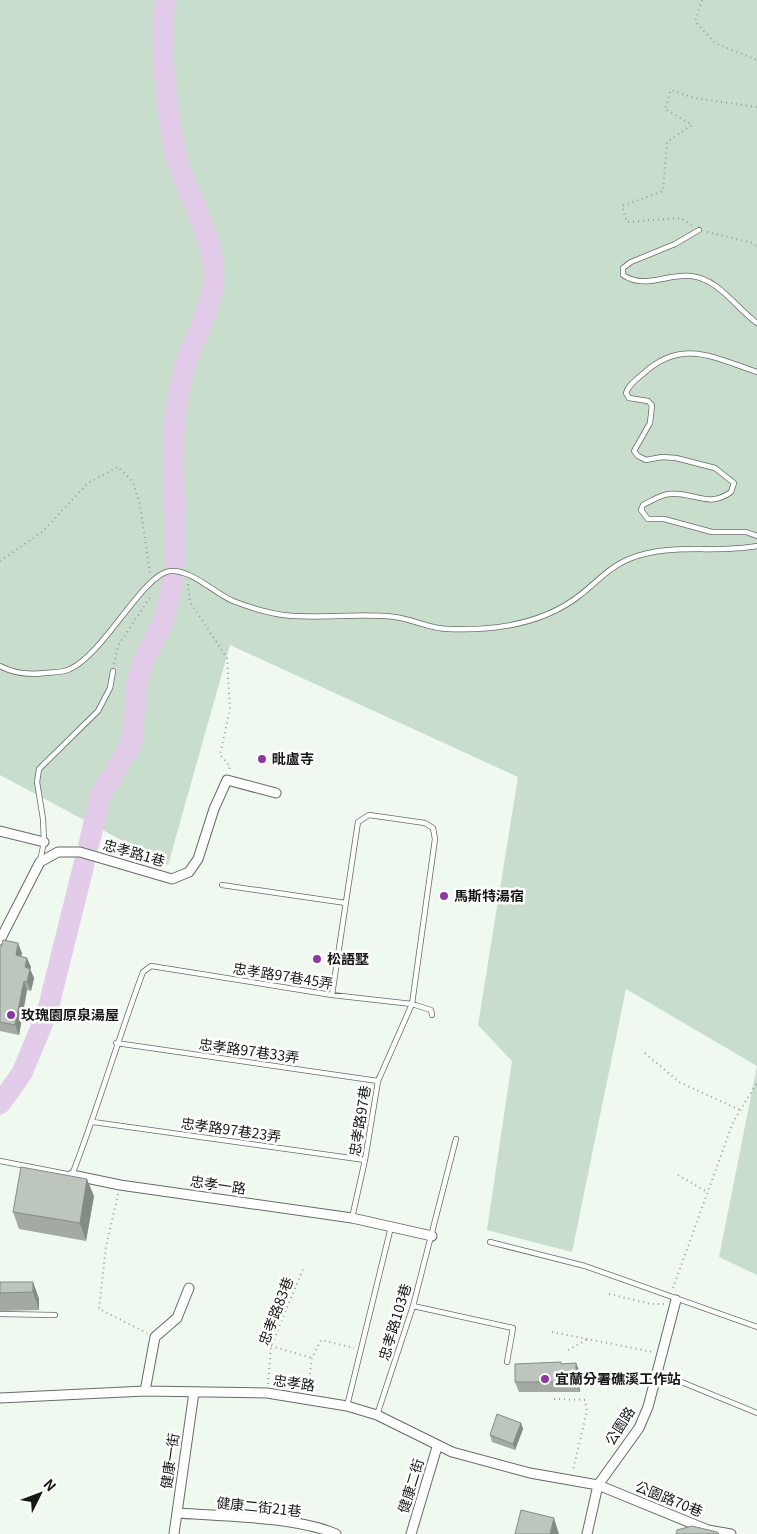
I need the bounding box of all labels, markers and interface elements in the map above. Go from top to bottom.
place label: 毗盧寺 [272,748,314,768]
marker: 毗盧寺 [256,753,268,765]
street label: 忠孝路1巷 [101,834,168,870]
place label: 馬斯特湯宿 [454,885,524,905]
marker: 馬斯特湯宿 [438,890,450,902]
place label: 松語墅 [327,948,369,968]
marker: 松語墅 [311,953,323,965]
street label: 忠孝路97巷45弄 [232,957,335,993]
place label: 玫瑰園原泉湯屋 [21,1004,119,1024]
marker: 玫瑰園原泉湯屋 [5,1009,17,1021]
street label: 忠孝路97巷33弄 [198,1033,301,1067]
street label: 忠孝路97巷 [344,1084,374,1158]
street label: 忠孝路97巷23弄 [180,1112,283,1146]
street label: 忠孝一路 [189,1170,247,1198]
street label: 忠孝路83巷 [253,1274,297,1348]
street label: 忠孝路103巷 [373,1281,415,1363]
place label: 宜蘭分署礁溪工作站 [555,1368,681,1388]
street label: 忠孝路 [272,1369,316,1395]
marker: 宜蘭分署礁溪工作站 [539,1373,551,1385]
street label: 公園路 [600,1402,639,1449]
street label: 健康一街 [155,1432,183,1490]
street label: 健康二街 [392,1456,428,1515]
north arrow [15,1469,65,1519]
text: N [39,1474,61,1495]
street label: 公園路70巷 [632,1475,706,1521]
street label: 健康二街21巷 [216,1492,303,1520]

